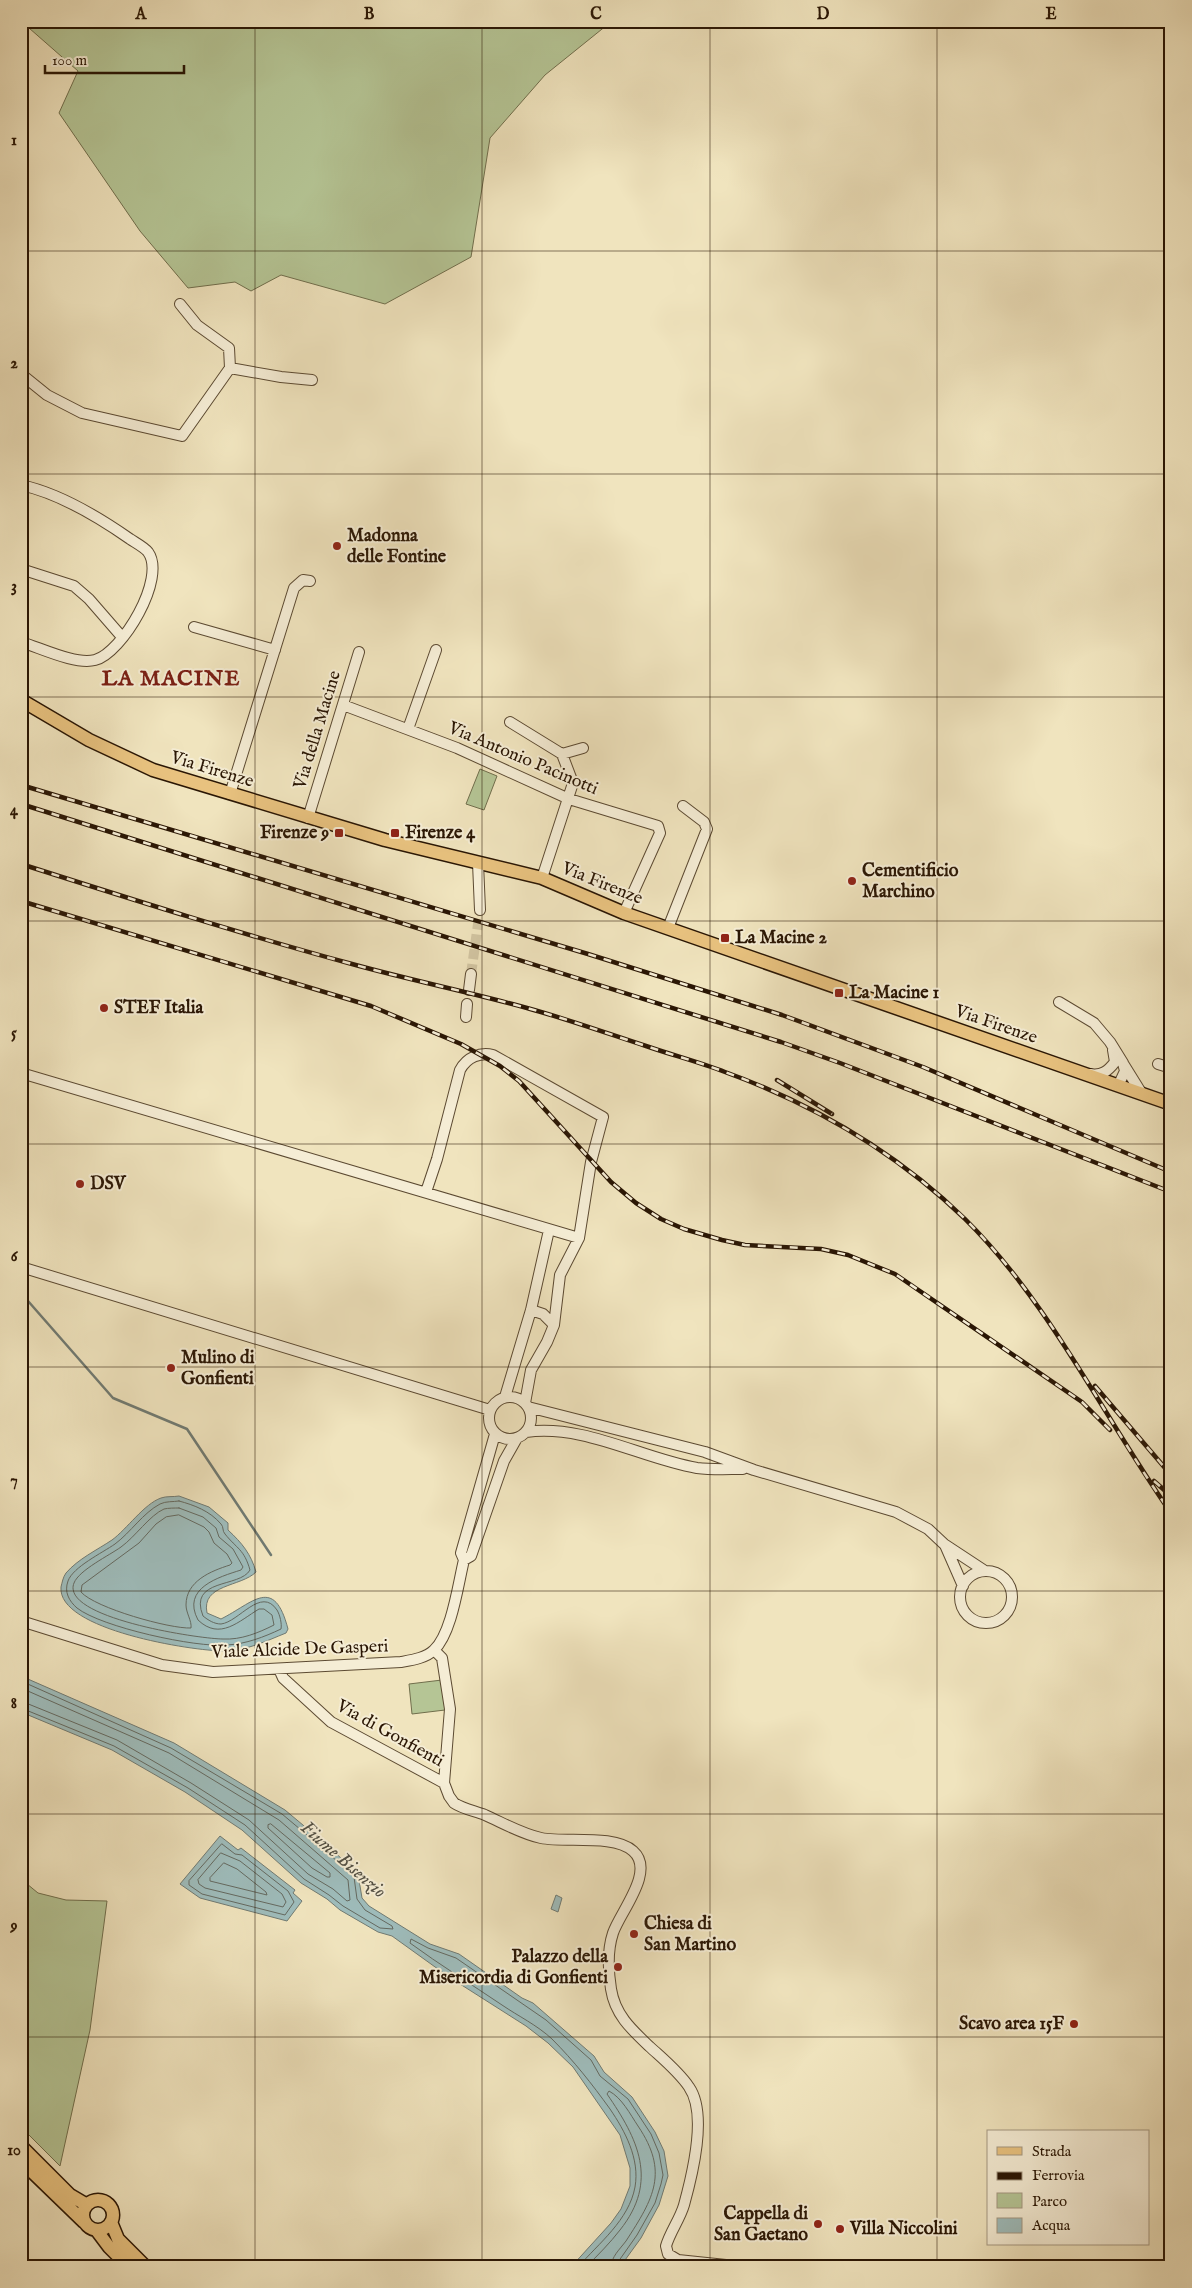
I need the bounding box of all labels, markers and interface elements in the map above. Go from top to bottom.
text: A [135,5,148,25]
text: B [364,5,375,25]
text: C [590,5,602,25]
text: D [817,5,830,25]
text: E [1045,5,1057,25]
scale bar [45,42,184,74]
text: 100 m [52,51,88,70]
text: 1 [11,131,17,151]
text: 2 [10,354,18,374]
place label: Madonna delle Fontine [347,525,447,569]
marker: Madonna delle Fontine [331,540,343,552]
text: 3 [11,577,17,597]
district label: LA MACINE [101,665,241,693]
street label: Via della Macine [289,668,347,793]
street label: Via Antonio Pacinotti [444,717,602,801]
street label: Via Firenze [167,746,256,794]
text: 4 [10,801,19,821]
place label: Firenze 9 [260,822,329,845]
place label: Firenze 4 [405,822,476,845]
marker: Firenze 9 [333,827,345,839]
marker: Firenze 4 [389,827,401,839]
street label: Via Firenze [557,857,646,911]
place label: Cementificio Marchino [862,860,959,904]
marker: Cementificio Marchino [846,875,858,887]
place label: La Macine 2 [735,927,828,950]
marker: La Macine 2 [719,932,731,944]
place label: La Macine 1 [849,982,940,1005]
marker: La Macine 1 [833,987,845,999]
place label: STEF Italia [114,997,204,1020]
street label: Via Firenze [951,1000,1040,1050]
marker: STEF Italia [98,1002,110,1014]
text: 5 [11,1024,17,1044]
place label: DSV [90,1173,127,1196]
marker: DSV [74,1178,86,1190]
text: 6 [11,1247,19,1267]
place label: Mulino di Gonfienti [181,1347,255,1391]
marker: Mulino di Gonfienti [165,1362,177,1374]
text: 7 [10,1471,18,1491]
street label: Viale Alcide De Gasperi [210,1635,389,1665]
text: 8 [11,1694,17,1714]
street label: Via di Gonfienti [331,1695,448,1773]
water label: Fiume Bisenzio [295,1816,391,1904]
place label: Chiesa di San Martino [644,1913,736,1957]
text: 9 [10,1917,18,1937]
marker: Chiesa di San Martino [628,1928,640,1940]
place label: Palazzo della Misericordia di Gonfienti [419,1946,609,1990]
marker: Palazzo della Misericordia di Gonfienti [612,1961,624,1973]
place label: Scavo area 15F [959,2013,1065,2036]
marker: Scavo area 15F [1068,2018,1080,2030]
legend [987,2130,1150,2246]
text: 10 [7,2141,21,2161]
text: Strada [1032,2142,1072,2161]
text: Ferrovia [1032,2166,1085,2185]
text: Parco [1032,2192,1067,2211]
place label: Cappella di San Gaetano [714,2203,808,2247]
text: Acqua [1031,2216,1071,2235]
marker: Cappella di San Gaetano [812,2218,824,2230]
place label: Villa Niccolini [849,2218,958,2241]
marker: Villa Niccolini [834,2223,846,2235]

